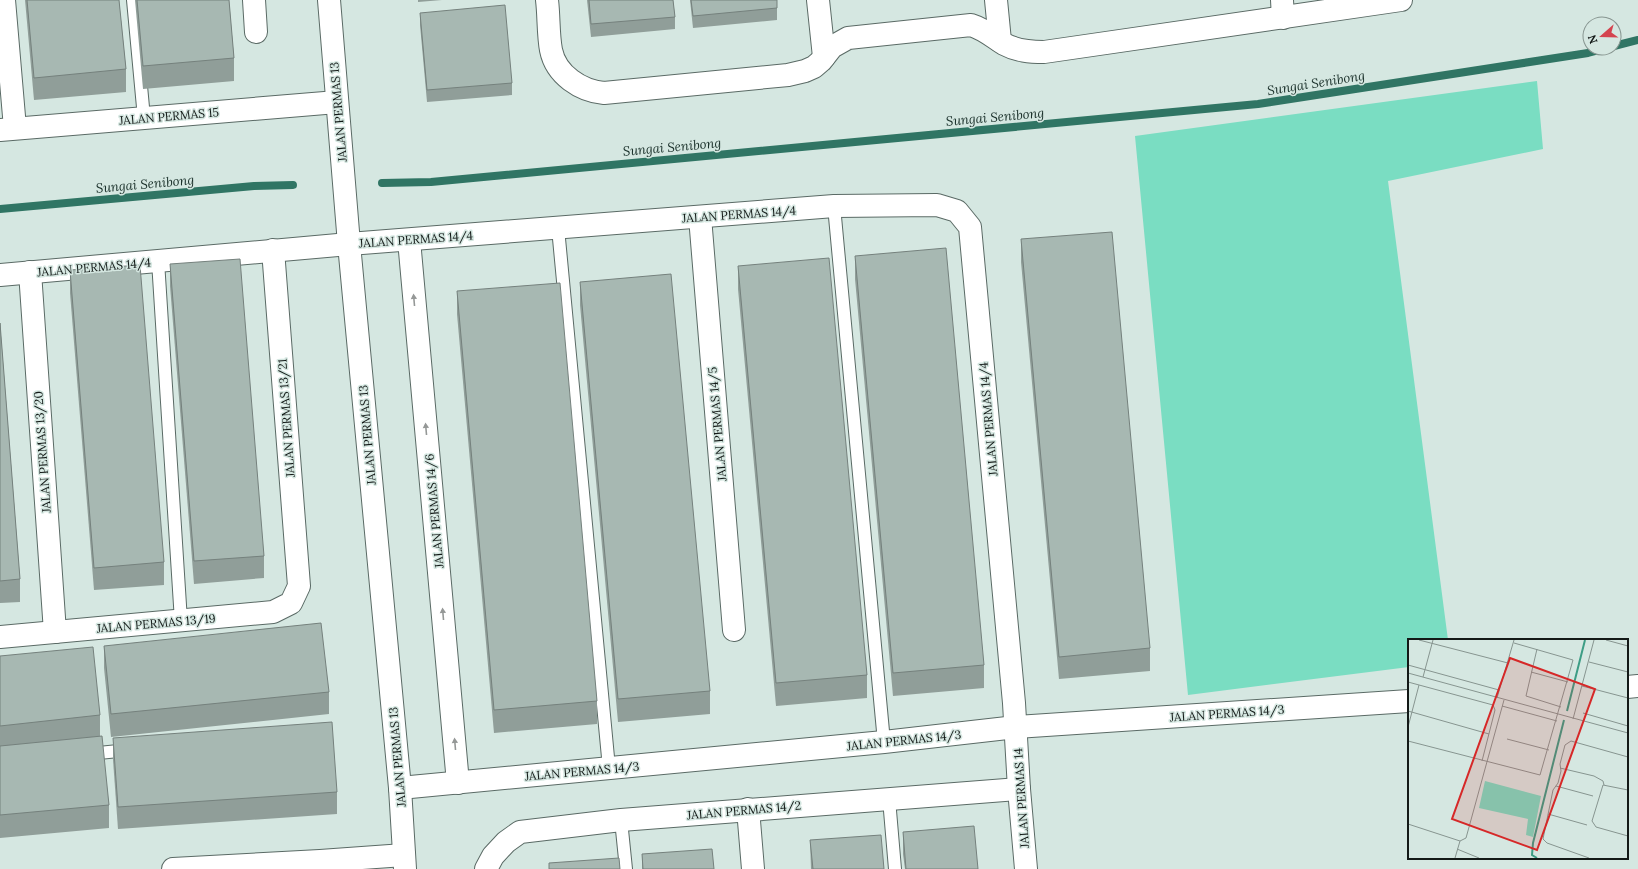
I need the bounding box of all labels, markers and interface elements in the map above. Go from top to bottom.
north arrow [1582,16,1622,56]
text: N [1584,33,1601,46]
street label: JALAN PERMAS 13 [326,61,350,164]
water label: Sungai Senibong [1266,67,1366,99]
street label: JALAN PERMAS 15 [117,104,220,128]
water label: Sungai Senibong [945,104,1045,130]
water label: Sungai Senibong [622,134,722,160]
water label: Sungai Senibong [95,171,195,197]
street label: JALAN PERMAS 14/4 [681,203,797,227]
street label: JALAN PERMAS 14/4 [358,228,474,252]
street label: JALAN PERMAS 14/4 [35,255,152,281]
one-way arrow [411,294,418,306]
street label: JALAN PERMAS 13/21 [274,358,299,479]
street label: JALAN PERMAS 14/4 [976,361,1002,478]
street label: JALAN PERMAS 14/5 [705,366,731,483]
street label: JALAN PERMAS 13 [355,384,379,487]
street label: JALAN PERMAS 13/20 [30,391,55,514]
one-way arrow [423,423,429,435]
street label: JALAN PERMAS 14/6 [422,453,448,570]
one-way arrow [440,608,446,620]
street label: JALAN PERMAS 13/19 [95,610,216,637]
inset map [1408,639,1628,859]
street label: JALAN PERMAS 14/3 [1168,701,1285,726]
street label: JALAN PERMAS 13 [385,706,409,809]
street label: JALAN PERMAS 14/3 [845,727,962,755]
one-way arrow [452,738,458,750]
street label: JALAN PERMAS 14 [1010,747,1032,849]
street label: JALAN PERMAS 14/3 [523,758,640,785]
street label: JALAN PERMAS 14/2 [685,798,802,824]

